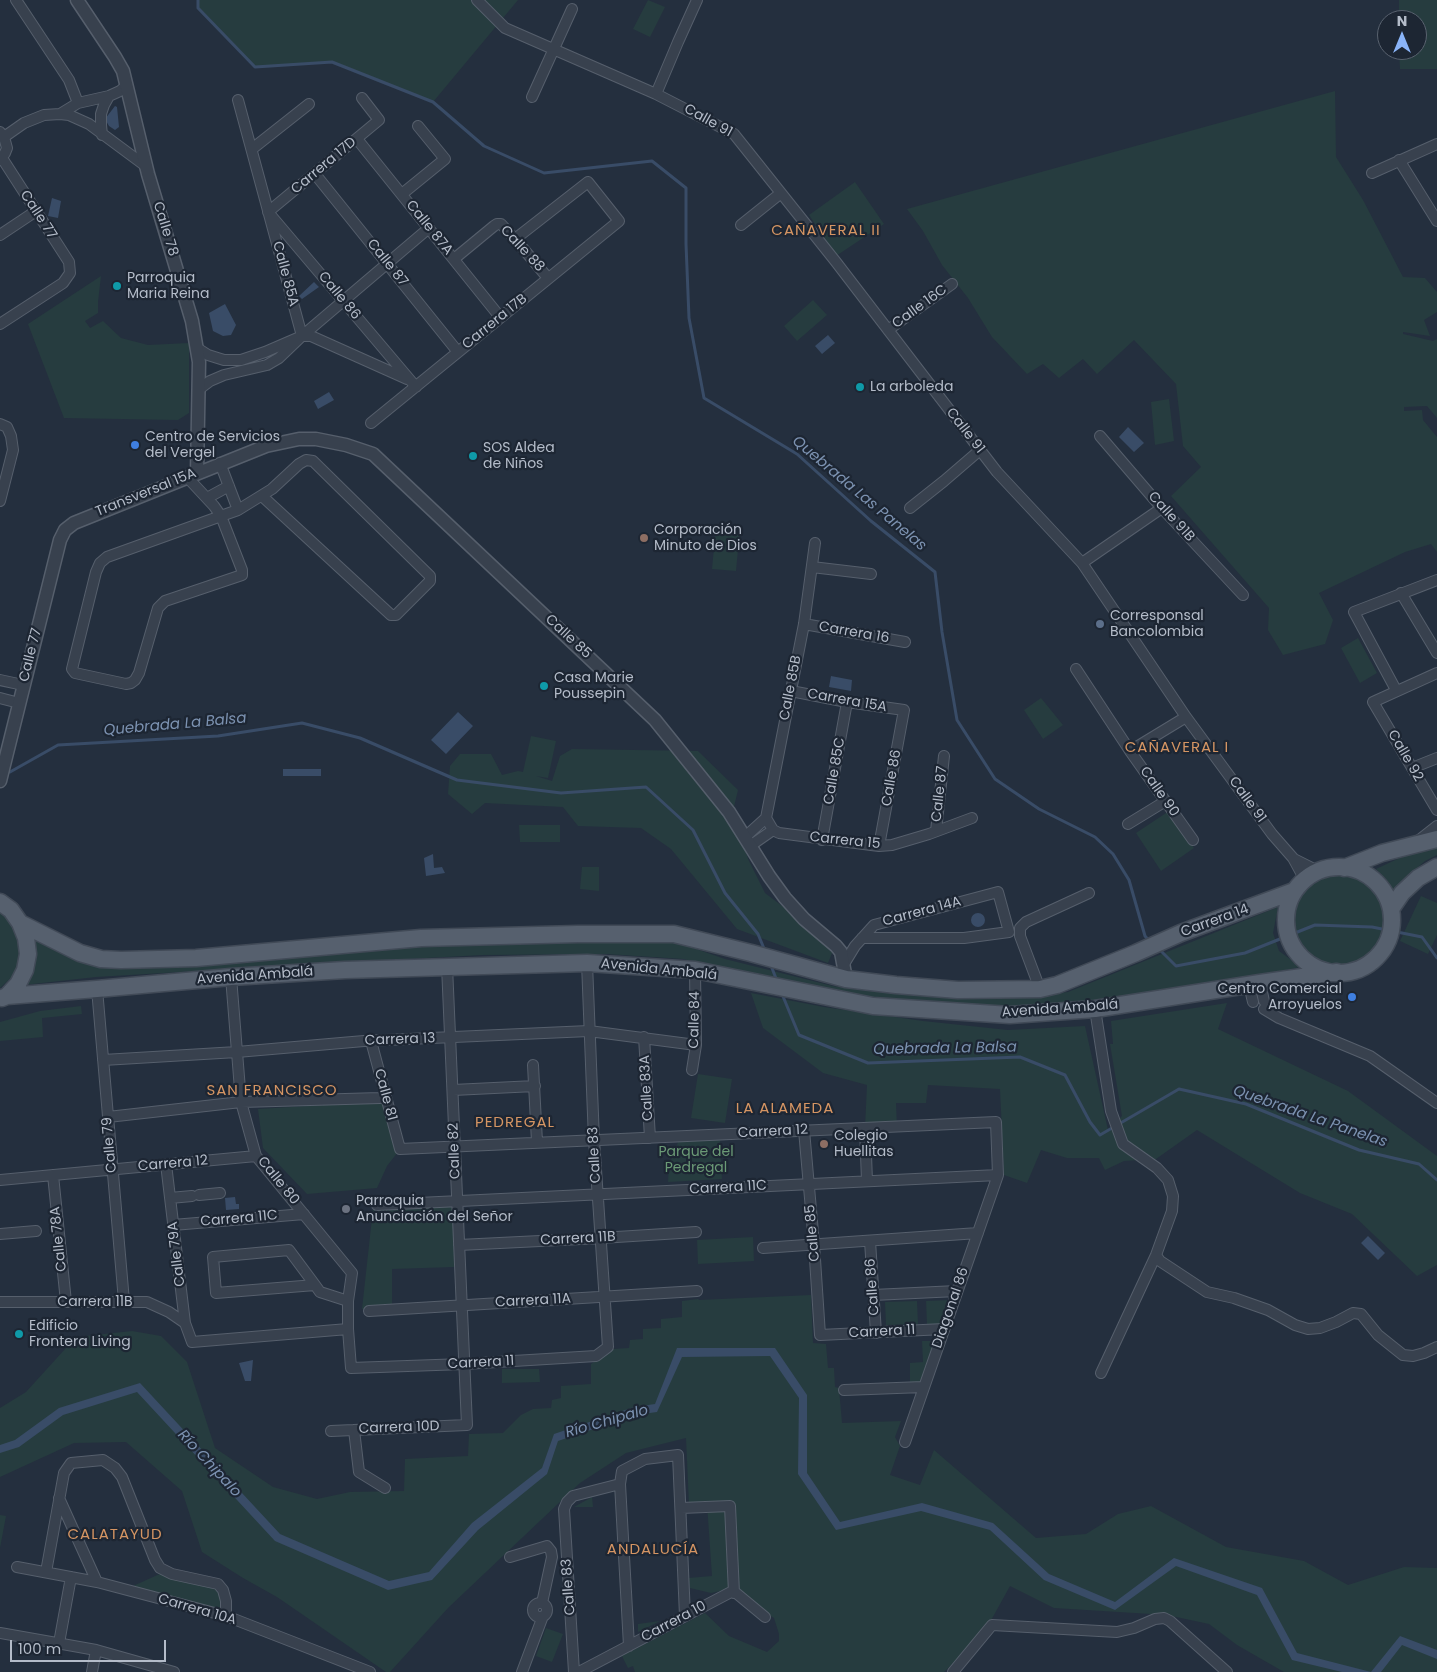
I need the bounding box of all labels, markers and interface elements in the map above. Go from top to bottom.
north arrow [1377,10,1427,60]
text: N [1397,11,1407,31]
street label: Calle 91 [681,101,735,141]
street label: Carrera 17D [288,134,360,198]
street label: Calle 77 [16,187,60,243]
street label: Calle 87A [402,197,456,259]
street label: Calle 78 [149,200,181,258]
street label: Calle 88 [496,222,548,276]
district label: CAÑAVERAL II [770,222,882,240]
street label: Calle 87 [363,236,411,290]
street label: Calle 85A [268,240,302,308]
street label: Calle 86 [314,269,364,323]
place label: Parroquia Maria Reina [127,270,209,302]
marker: Parroquia Maria Reina [111,280,123,292]
street label: Calle 16C [889,281,951,333]
street label: Carrera 17B [459,291,531,353]
place label: La arboleda [870,379,953,395]
marker: La arboleda [854,381,866,393]
street label: Calle 91 [942,405,988,457]
place label: Centro de Servicios del Vergel [145,429,280,462]
water label: Quebrada Las Panelas [788,433,930,555]
marker: Centro de Servicios del Vergel [129,439,141,451]
place label: SOS Aldea de Niños [483,440,555,472]
marker: SOS Aldea de Niños [467,450,479,462]
street label: Transversal 15A [93,465,199,521]
street label: Calle 91B [1144,489,1198,545]
place label: Corporación Minuto de Dios [654,522,757,554]
marker: Corporación Minuto de Dios [638,532,650,544]
place label: Corresponsal Bancolombia [1110,608,1204,640]
street label: Calle 85 [541,611,595,663]
marker: Corresponsal Bancolombia [1094,618,1106,630]
street label: Carrera 16 [817,619,891,647]
street label: Calle 77 [16,626,46,684]
street label: Calle 85B [776,654,806,722]
place label: Casa Marie Poussepin [554,670,634,702]
marker: Casa Marie Poussepin [538,680,550,692]
street label: Carrera 15A [806,686,888,716]
water label: Quebrada La Balsa [103,710,247,740]
street label: Calle 92 [1384,727,1426,785]
street label: Calle 85C [821,736,849,806]
district label: CAÑAVERAL I [1123,739,1231,757]
street label: Calle 86 [879,748,905,808]
street label: Calle 90 [1136,764,1182,820]
street label: Calle 87 [929,765,951,823]
street label: Calle 91 [1225,774,1269,826]
street label: Carrera 15 [809,829,881,853]
street label: Carrera 14A [881,893,963,931]
street label: Carrera 14 [1179,901,1251,941]
street label: Avenida Ambalá [600,956,718,984]
street label: Avenida Ambalá [196,964,314,988]
place label: Centro Comercial Arroyuelos [1218,981,1342,1014]
street label: Calle 84 [686,991,704,1049]
marker: Centro Comercial Arroyuelos [1346,991,1358,1003]
street label: Avenida Ambalá [1001,997,1119,1021]
street label: Carrera 13 [364,1030,436,1050]
water label: Quebrada La Balsa [873,1039,1017,1059]
street label: Calle 83A [637,1055,657,1121]
street label: Calle 81 [370,1067,400,1123]
district label: SAN FRANCISCO [205,1082,339,1100]
water label: Quebrada La Panelas [1231,1082,1389,1152]
district label: LA ALAMEDA [734,1100,836,1118]
district label: PEDREGAL [474,1114,556,1132]
street label: Calle 79 [99,1116,121,1174]
street label: Calle 82 [446,1122,464,1180]
street label: Carrera 12 [737,1122,809,1142]
street label: Calle 83 [585,1126,605,1184]
place label: Colegio Huellitas [834,1128,894,1160]
marker: Colegio Huellitas [818,1138,830,1150]
park label: Parque del Pedregal [658,1144,734,1176]
street label: Carrera 12 [137,1153,209,1175]
street label: Calle 80 [253,1153,303,1209]
street label: Carrera 11C [689,1178,767,1198]
place label: Parroquia Anunciación del Señor [356,1193,513,1226]
marker: Parroquia Anunciación del Señor [340,1203,352,1215]
street label: Calle 85 [802,1204,824,1262]
street label: Calle 78A [47,1206,71,1272]
street label: Carrera 11C [200,1207,278,1231]
street label: Calle 79A [165,1220,189,1288]
street label: Carrera 11B [540,1229,616,1249]
street label: Calle 86 [863,1258,883,1316]
street label: Diagonal 86 [929,1265,973,1351]
street label: Carrera 11A [495,1291,571,1311]
street label: Carrera 11B [57,1294,133,1310]
place label: Edificio Frontera Living [29,1318,131,1350]
street label: Carrera 11 [848,1322,916,1342]
marker: Edificio Frontera Living [13,1328,25,1340]
street label: Carrera 11 [447,1353,515,1373]
water label: Río Chipalo [564,1402,650,1442]
street label: Carrera 10D [358,1418,440,1438]
water label: Río Chipalo [173,1427,245,1501]
district label: CALATAYUD [66,1526,164,1544]
district label: ANDALUCÍA [606,1541,700,1559]
street label: Calle 83 [559,1558,579,1616]
street label: Carrera 10A [156,1591,238,1629]
street label: Carrera 10 [639,1598,709,1646]
scale bar [12,1630,169,1662]
text: 100 m [18,1638,61,1659]

